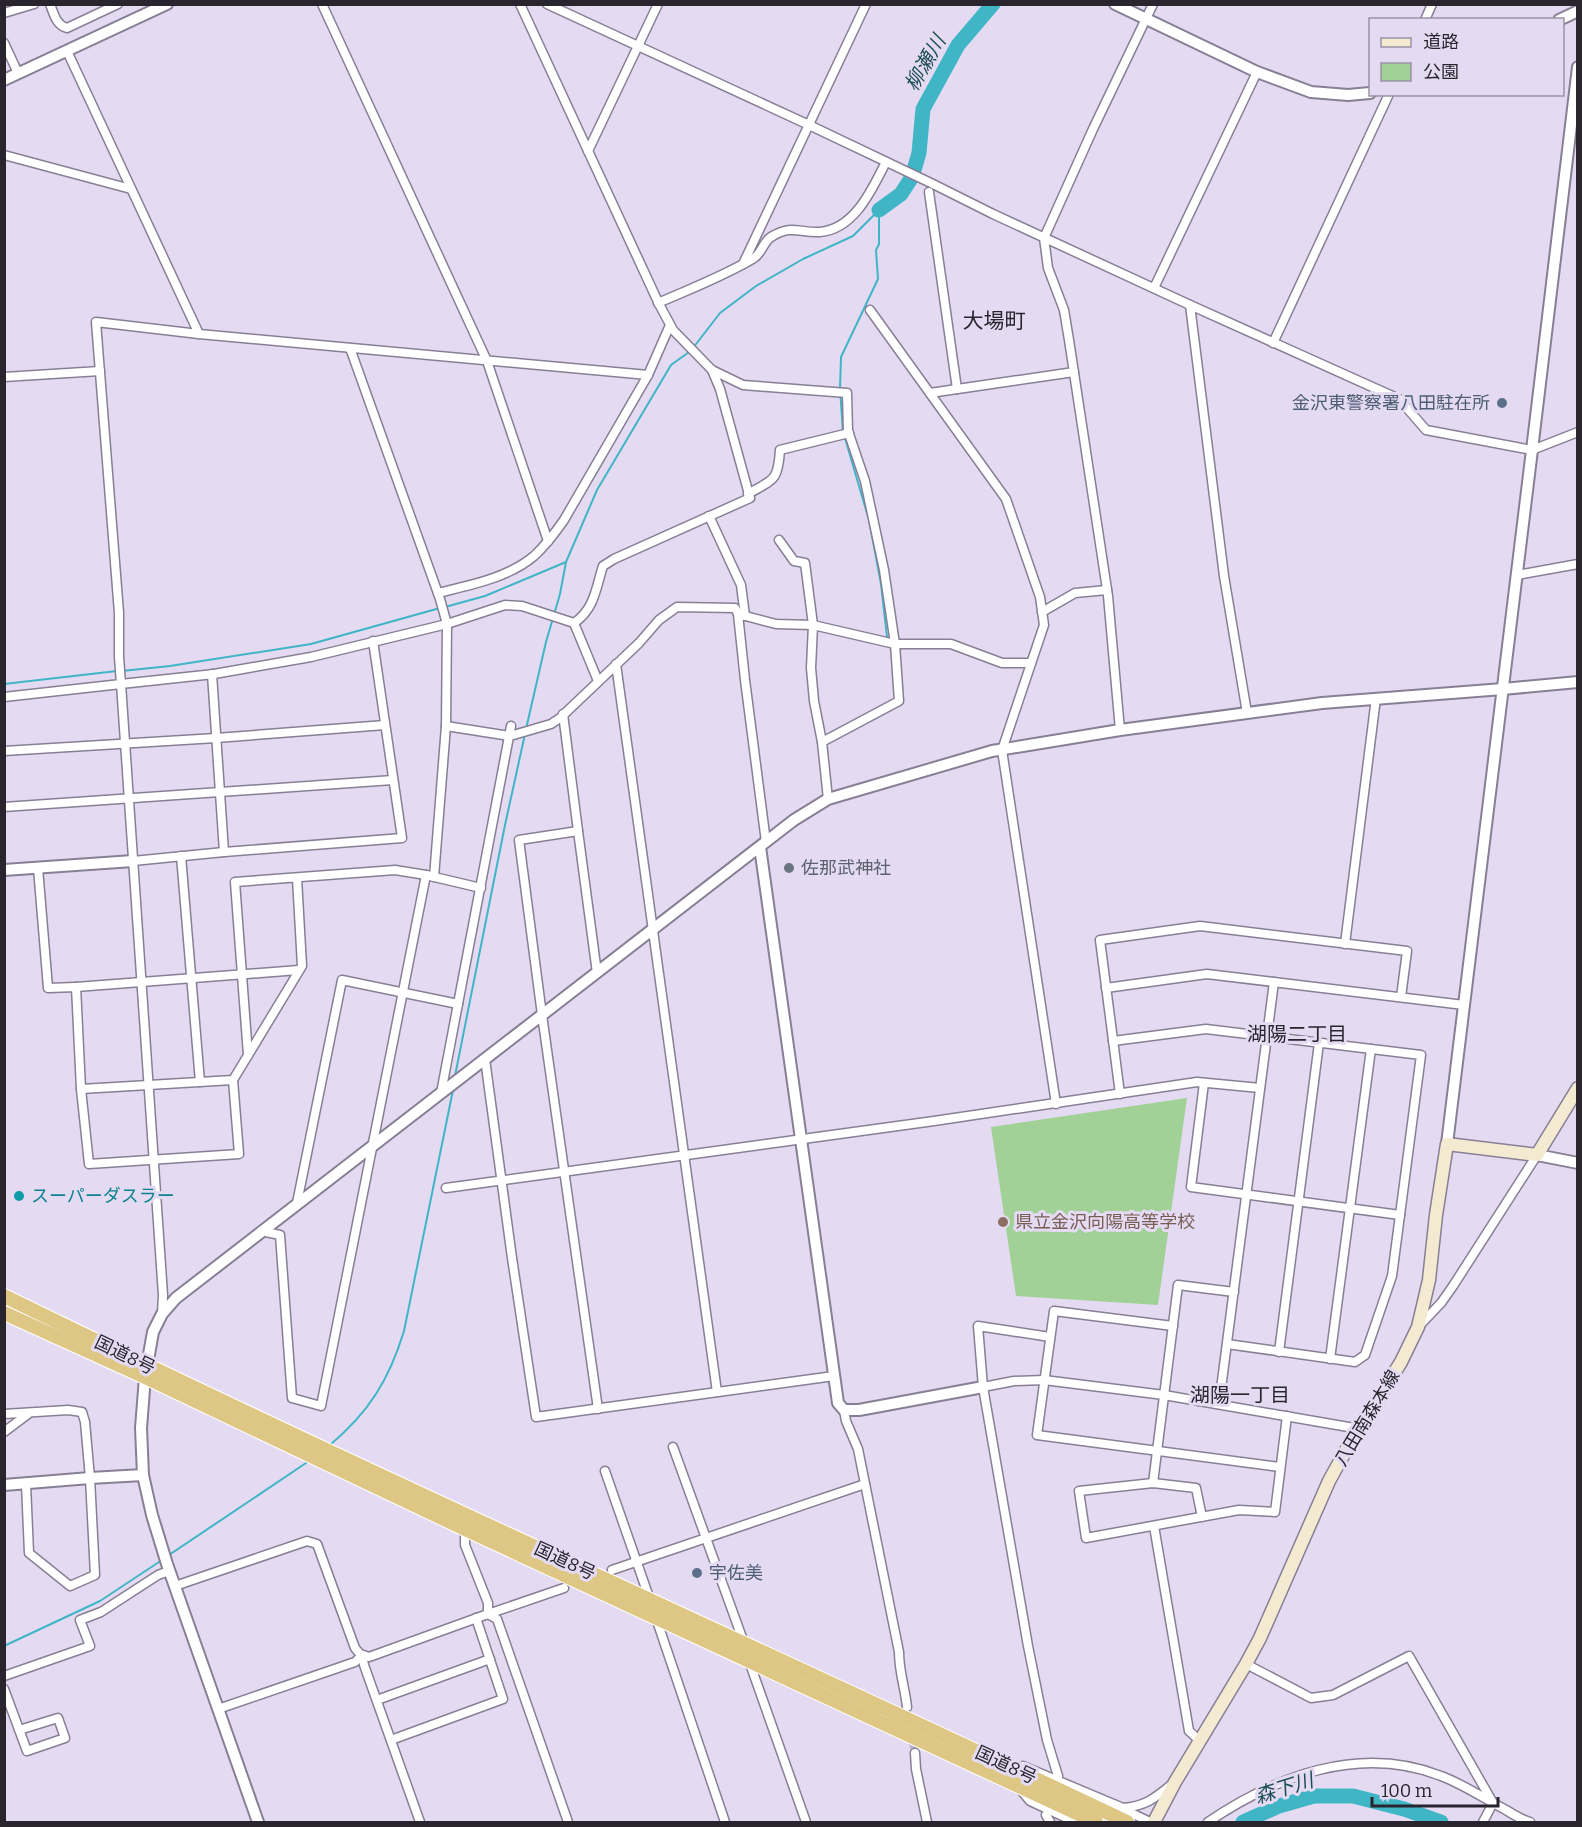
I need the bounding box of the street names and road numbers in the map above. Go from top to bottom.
street label: 国道8号 [91,1331,159,1379]
street label: 八田南森本線 [1330,1366,1404,1470]
street label: 国道8号 [531,1537,599,1585]
street label: 国道8号 [972,1741,1040,1789]

